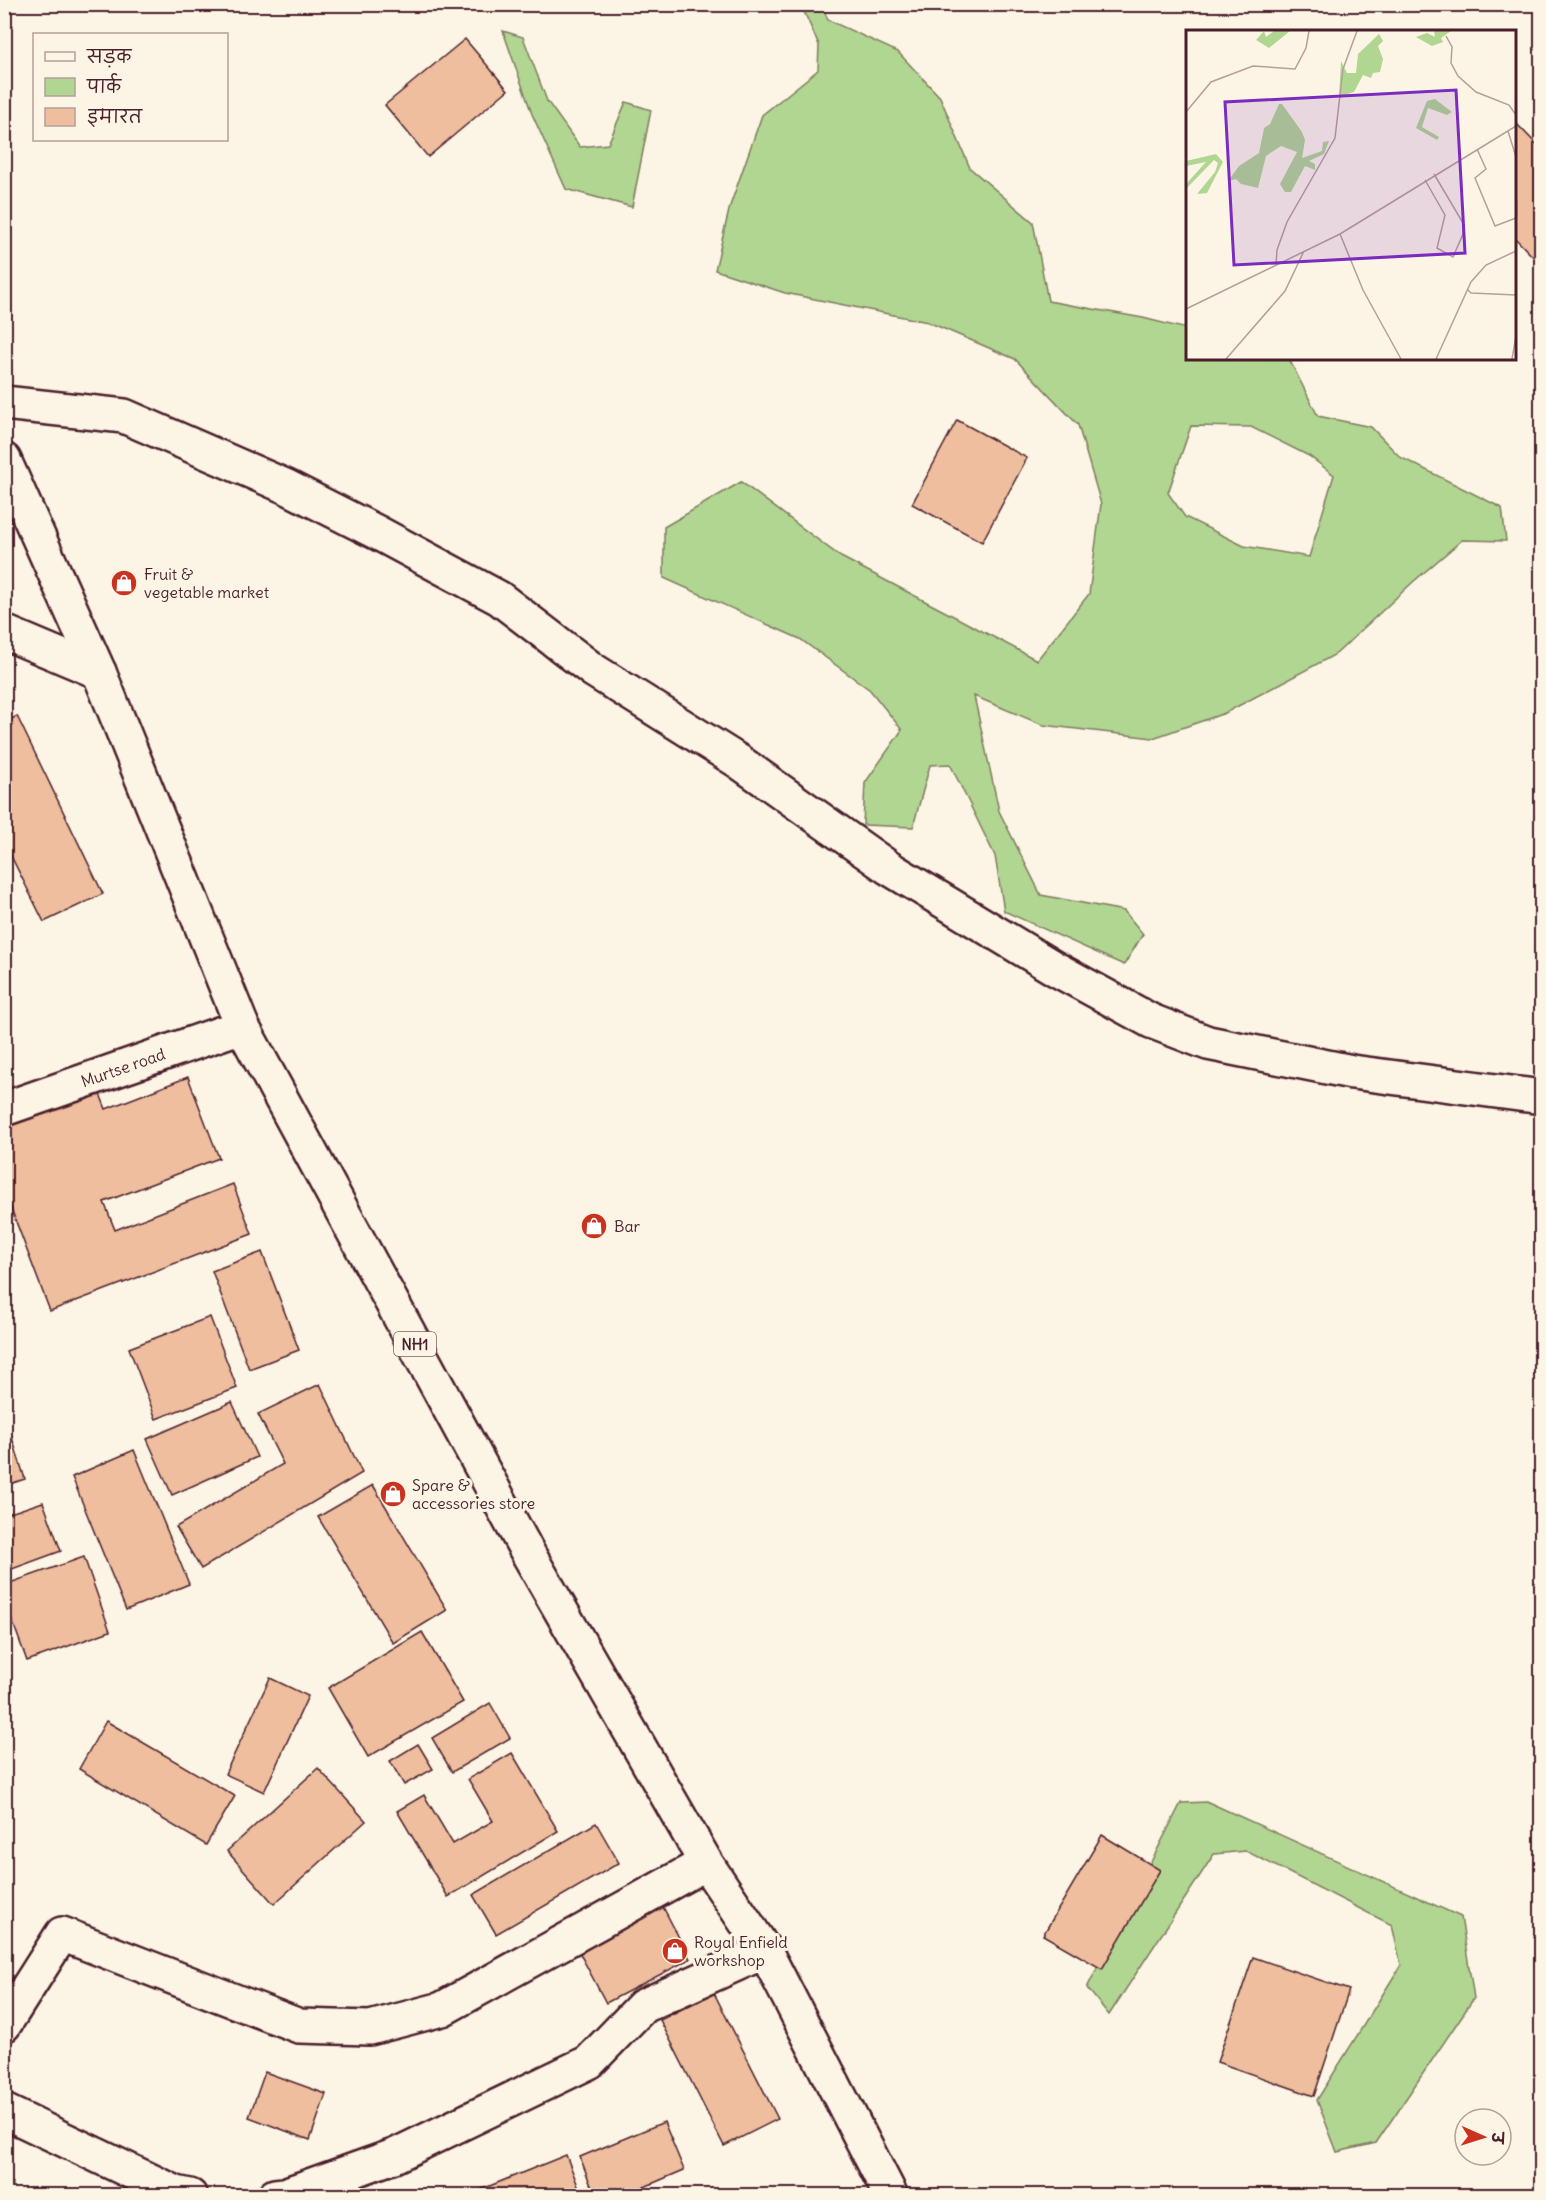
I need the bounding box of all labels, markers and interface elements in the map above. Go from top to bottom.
inset map [1186,30,1516,360]
legend [33,33,228,141]
text: सड़क [86,45,132,68]
text: पार्क [86,73,122,98]
text: इमारत [87,105,143,128]
place label: Fruit & vegetable market [144,564,270,602]
shop icon: Fruit & vegetable market [109,568,139,598]
street label: Murtse road [78,1044,168,1091]
shop icon: Bar [579,1211,609,1241]
place label: Bar [614,1216,641,1236]
road number: NH1 [394,1332,436,1356]
place label: Spare & accessories store [412,1475,535,1513]
shop icon: Spare & accessories store [378,1479,408,1509]
place label: Royal Enfield workshop [694,1932,788,1970]
shop icon: Royal Enfield workshop [660,1936,690,1966]
north arrow [1453,2107,1513,2167]
text: उ [1488,2130,1508,2145]

